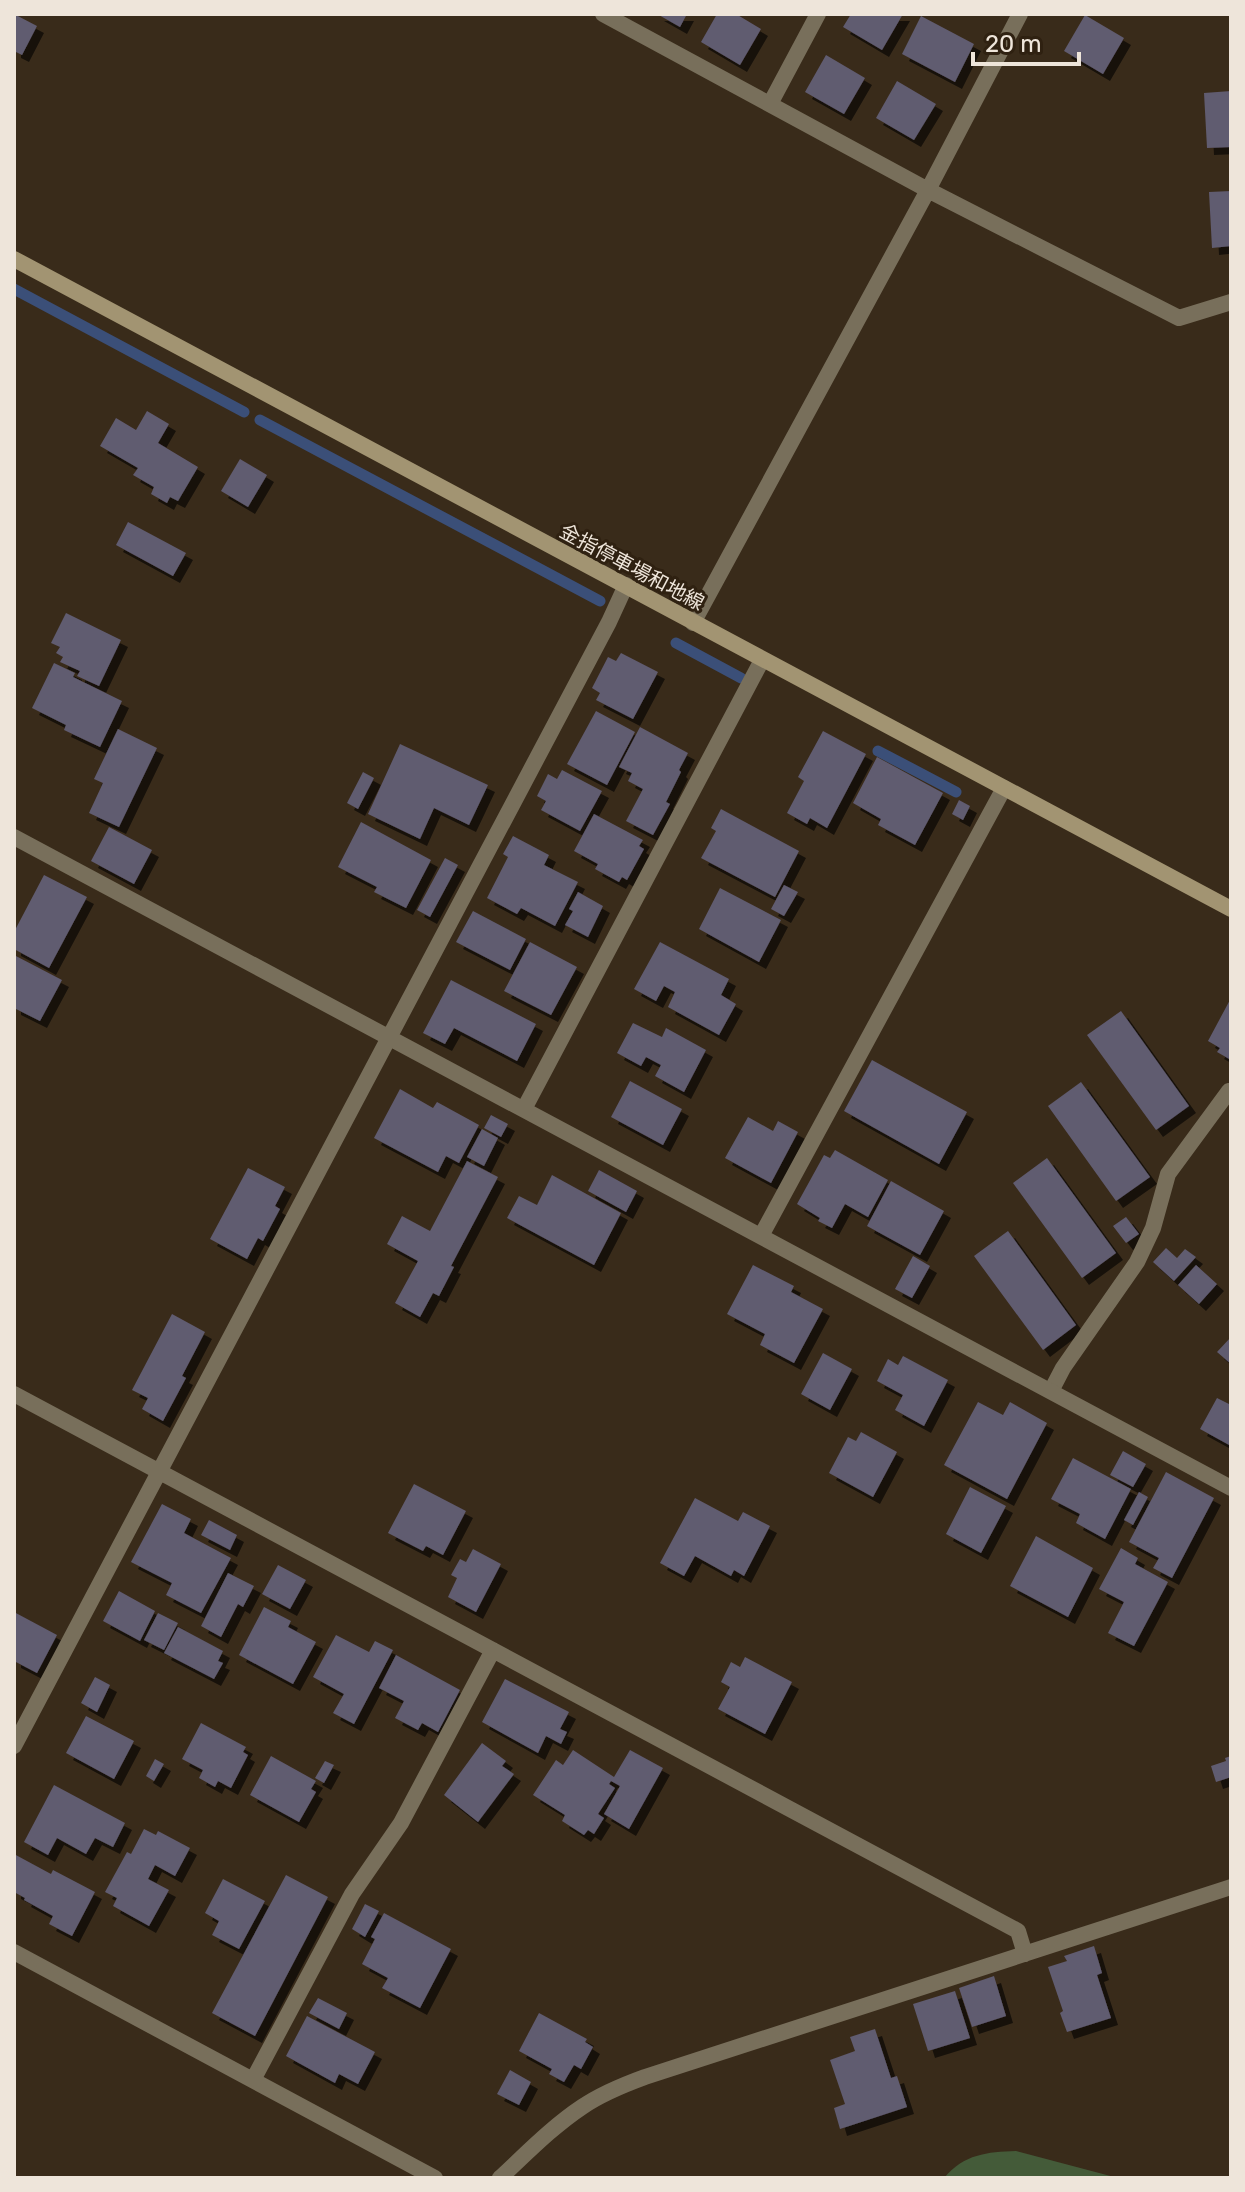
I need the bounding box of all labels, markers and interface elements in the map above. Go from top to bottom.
scale bar [973,16,1079,66]
text: 20 m [985,30,1042,58]
street label: 金指停車場和地線 [556,519,708,615]

